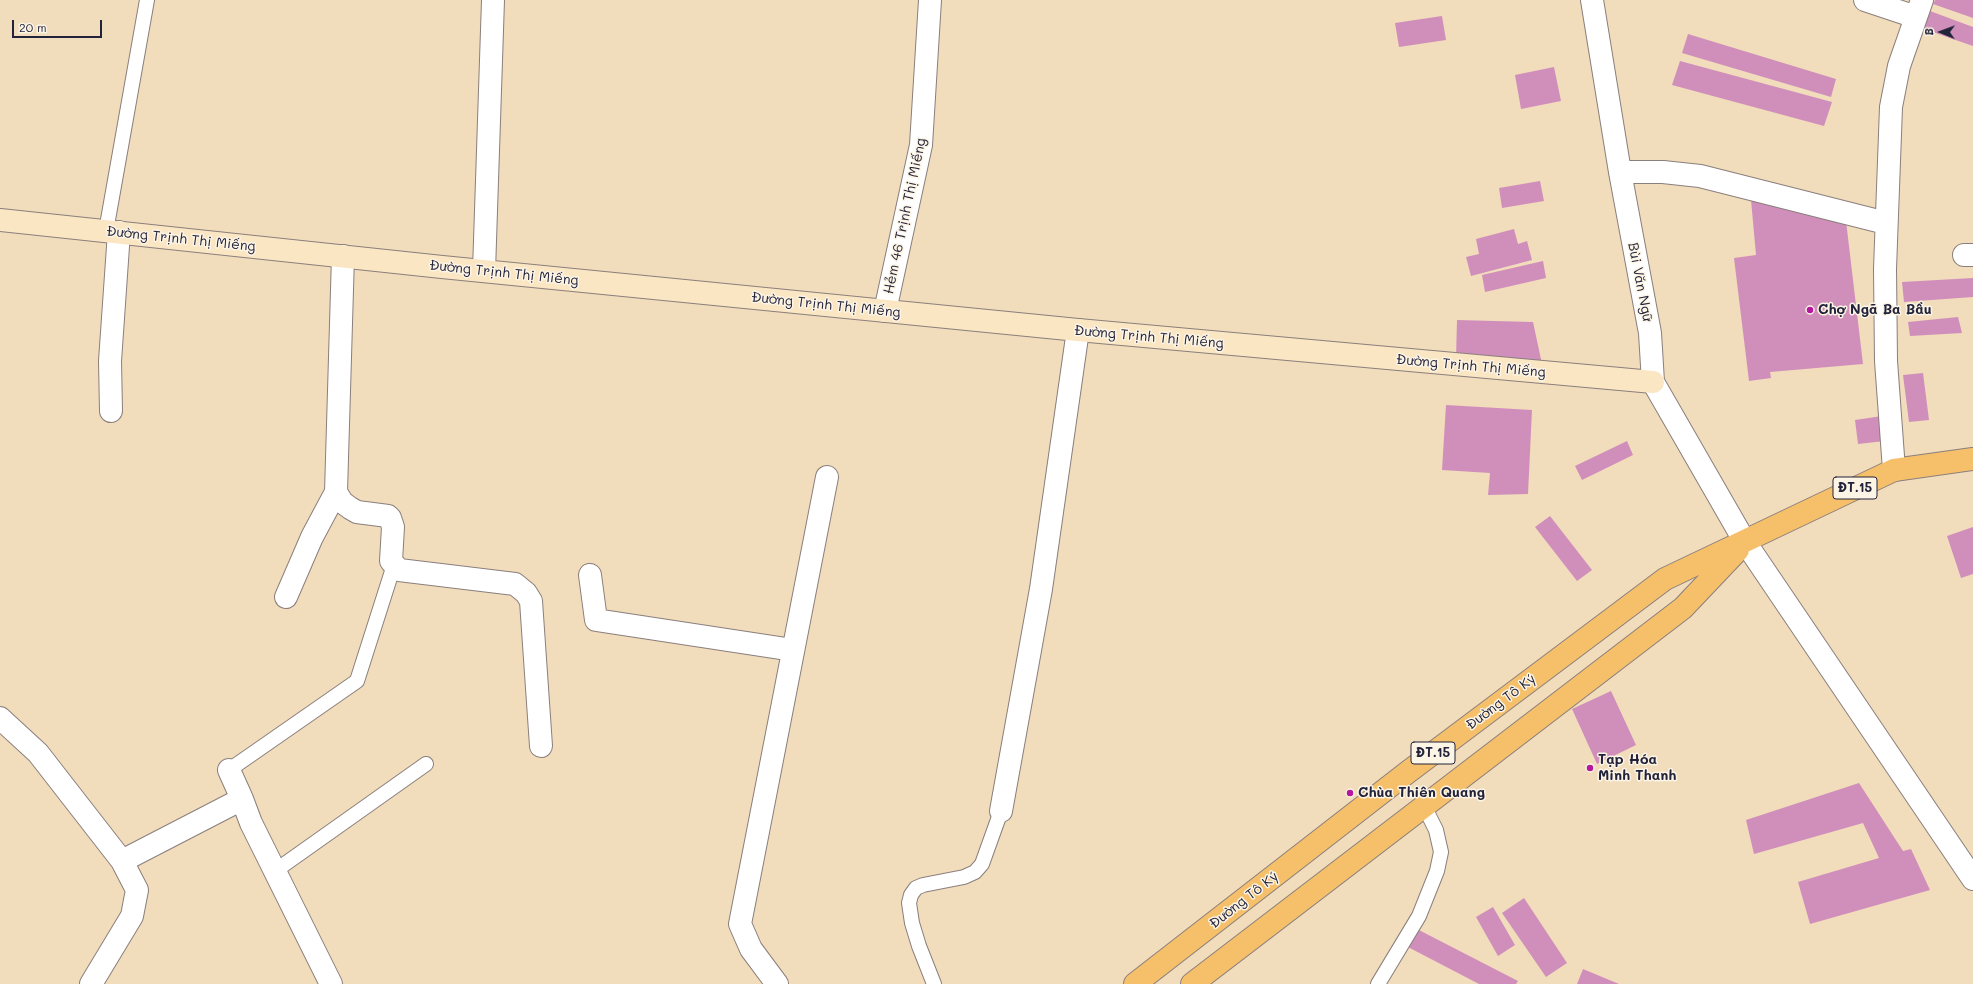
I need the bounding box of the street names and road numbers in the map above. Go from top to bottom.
street label: Hẻm 46 Trịnh Thị Miếng [880,136,930,296]
street label: Đường Trịnh Thị Miếng [105,223,257,255]
street label: Bùi Văn Ngữ [1624,241,1656,323]
street label: Đường Trịnh Thị Miếng [428,257,580,289]
street label: Đường Trịnh Thị Miếng [750,289,902,321]
street label: Đường Trịnh Thị Miếng [1074,322,1224,352]
street label: Đường Trịnh Thị Miếng [1396,351,1546,381]
road number: ĐT.15 [1833,477,1877,499]
street label: Đường Tô Ký [1463,670,1539,734]
road number: ĐT.15 [1411,742,1455,764]
street label: Đường Tô Ký [1206,868,1282,932]

